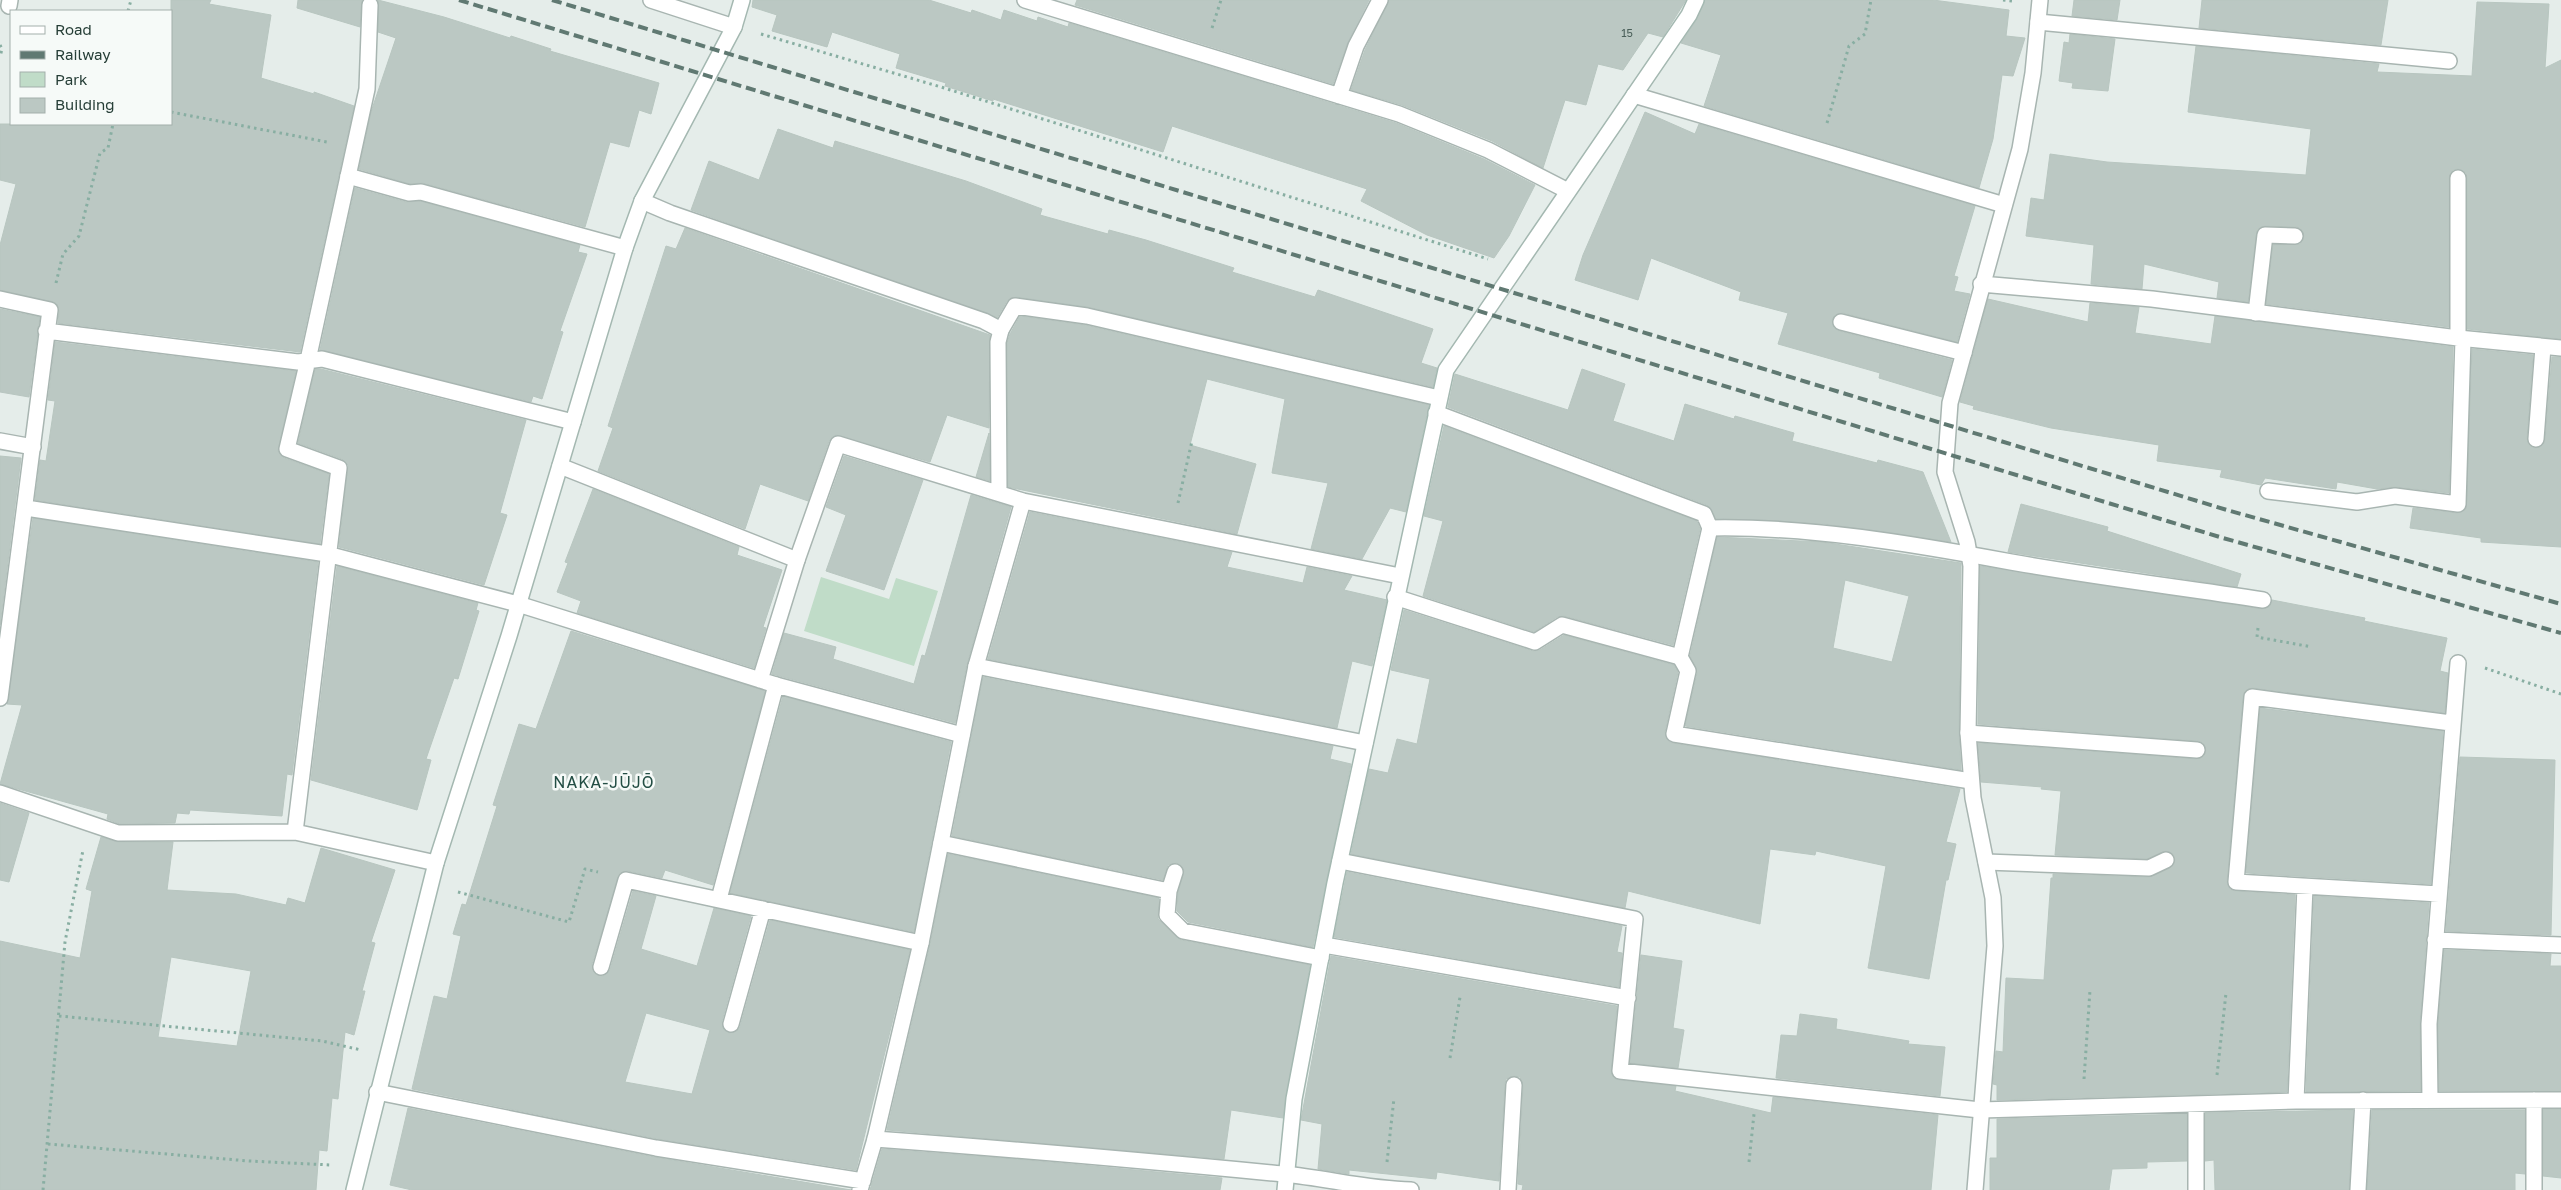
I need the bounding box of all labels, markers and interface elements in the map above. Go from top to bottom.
legend [10,10,172,125]
text: Road [55,20,92,38]
house number: 15 [1621,26,1633,39]
text: Railway [55,45,111,63]
text: Park [55,70,88,88]
text: Building [55,95,115,113]
district label: NAKA-JŪJŌ [553,772,655,792]

